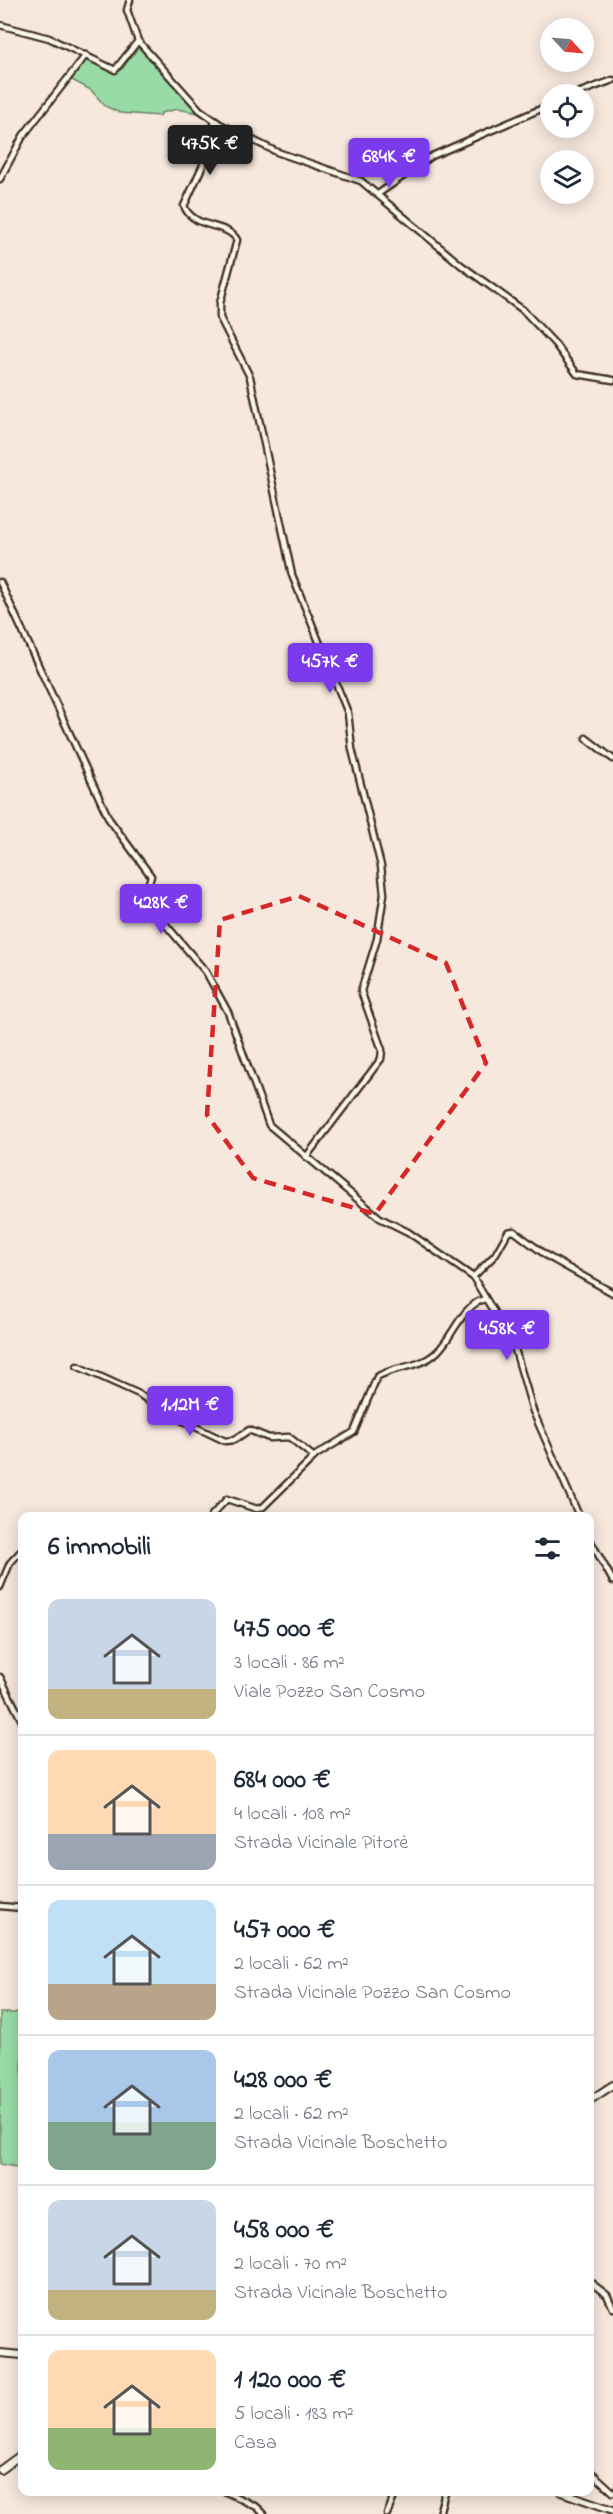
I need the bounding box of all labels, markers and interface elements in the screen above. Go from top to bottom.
north arrow [540,18,594,72]
map controls [540,18,594,204]
button: locate [540,84,594,138]
pin: 475K € [161,125,259,176]
text: 475K € [182,130,238,159]
pin: 684K € [340,138,438,189]
text: 684K € [362,143,416,172]
button: layers [540,150,594,204]
pin: 457K € [281,643,379,694]
text: 457K € [302,648,358,677]
pin: 428K € [112,884,210,935]
text: 428K € [134,889,188,918]
pin: 458K € [458,1310,556,1361]
text: 458K € [479,1315,535,1344]
pin: 1.12M € [135,1386,245,1437]
text: 1.12M € [161,1391,219,1420]
text: 6 immobili [48,1529,151,1567]
icon: filters [531,1532,564,1565]
text: 475 000 € [234,1611,335,1649]
icon: home [96,1623,168,1695]
text: 3 locali · 86 m² [234,1649,345,1678]
text: Viale Pozzo San Cosmo [234,1678,425,1707]
text: 684 000 € [234,1762,331,1800]
icon: home [96,1774,168,1846]
text: 4 locali · 108 m² [234,1800,351,1829]
text: Strada Vicinale Pitorè [234,1829,408,1858]
text: 457 000 € [234,1912,335,1950]
icon: home [96,1924,168,1996]
text: 2 locali · 62 m² [234,1950,349,1979]
text: Strada Vicinale Pozzo San Cosmo [234,1979,511,2008]
text: 428 000 € [234,2062,332,2100]
icon: home [96,2074,168,2146]
text: 2 locali · 62 m² [234,2100,349,2129]
text: Strada Vicinale Boschetto [234,2129,447,2158]
text: 458 000 € [234,2212,334,2250]
icon: home [96,2224,168,2296]
text: 2 locali · 70 m² [234,2250,347,2279]
text: Strada Vicinale Boschetto [234,2279,447,2308]
text: 1 120 000 € [234,2362,346,2400]
icon: home [96,2374,168,2446]
text: 5 locali · 183 m² [234,2400,354,2429]
text: Casa [234,2429,277,2458]

